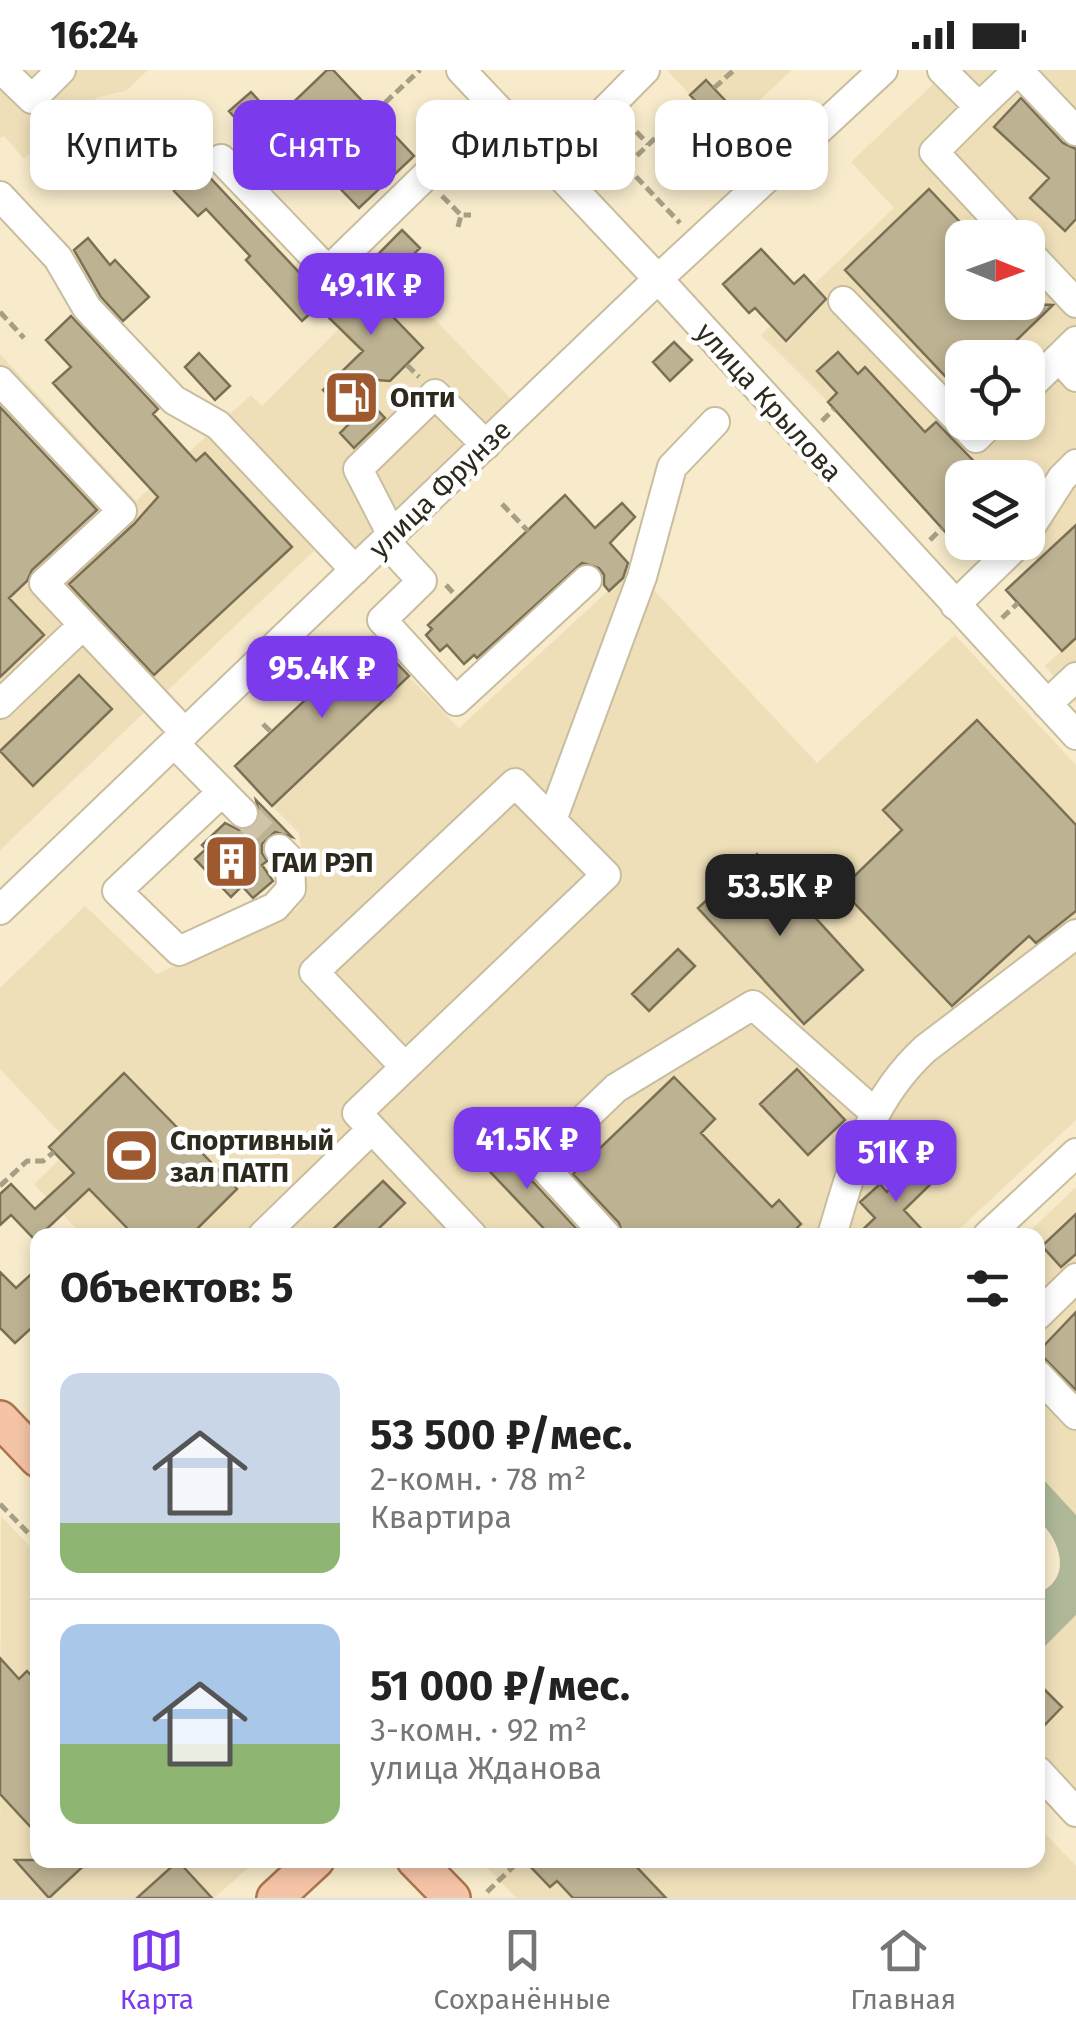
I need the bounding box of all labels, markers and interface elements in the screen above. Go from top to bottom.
text: 16:24 [50,12,138,58]
chip: Купить [30,100,213,190]
chip: Снять [233,100,396,190]
chip: Фильтры [416,100,635,190]
chip: Новое [655,100,828,190]
north arrow [945,220,1045,320]
map controls [945,220,1045,560]
pin: 49.1K ₽ [279,253,463,338]
text: 49.1K ₽ [320,266,422,304]
street label: улица Крылова [689,316,849,488]
button: locate [945,340,1045,440]
fuel station icon: Опти [321,367,381,427]
place label: Опти [390,381,455,414]
street label: улица Фрунзе [362,413,518,565]
button: layers [945,460,1045,560]
pin: 95.4K ₽ [230,636,414,721]
text: 95.4K ₽ [268,649,376,687]
building icon: ГАИ РЭП [202,832,262,892]
place label: ГАИ РЭП [271,846,374,879]
pin: 53.5K ₽ [688,854,872,939]
text: 53.5K ₽ [727,867,833,905]
pin: 41.5K ₽ [435,1107,619,1192]
text: 41.5K ₽ [476,1120,578,1158]
pin: 51K ₽ [826,1120,966,1205]
place label: Спортивный зал ПАТП [170,1124,334,1189]
sports icon: Спортивный зал ПАТП [101,1126,161,1186]
text: 51K ₽ [857,1133,935,1171]
icon: filters [960,1261,1015,1316]
text: Объектов: 5 [60,1263,293,1313]
text: 53 500 ₽/мес. [370,1410,632,1460]
icon: home [140,1413,260,1533]
text: 2-комн. · 78 m² [370,1460,586,1498]
text: Квартира [370,1498,512,1536]
text: 51 000 ₽/мес. [370,1661,630,1711]
icon: home [140,1664,260,1784]
text: 3-комн. · 92 m² [370,1711,587,1749]
text: улица Жданова [370,1749,602,1787]
tab: Карта [120,1923,194,2016]
tab: Сохранённые [434,1923,611,2016]
tab: Главная [850,1923,956,2016]

